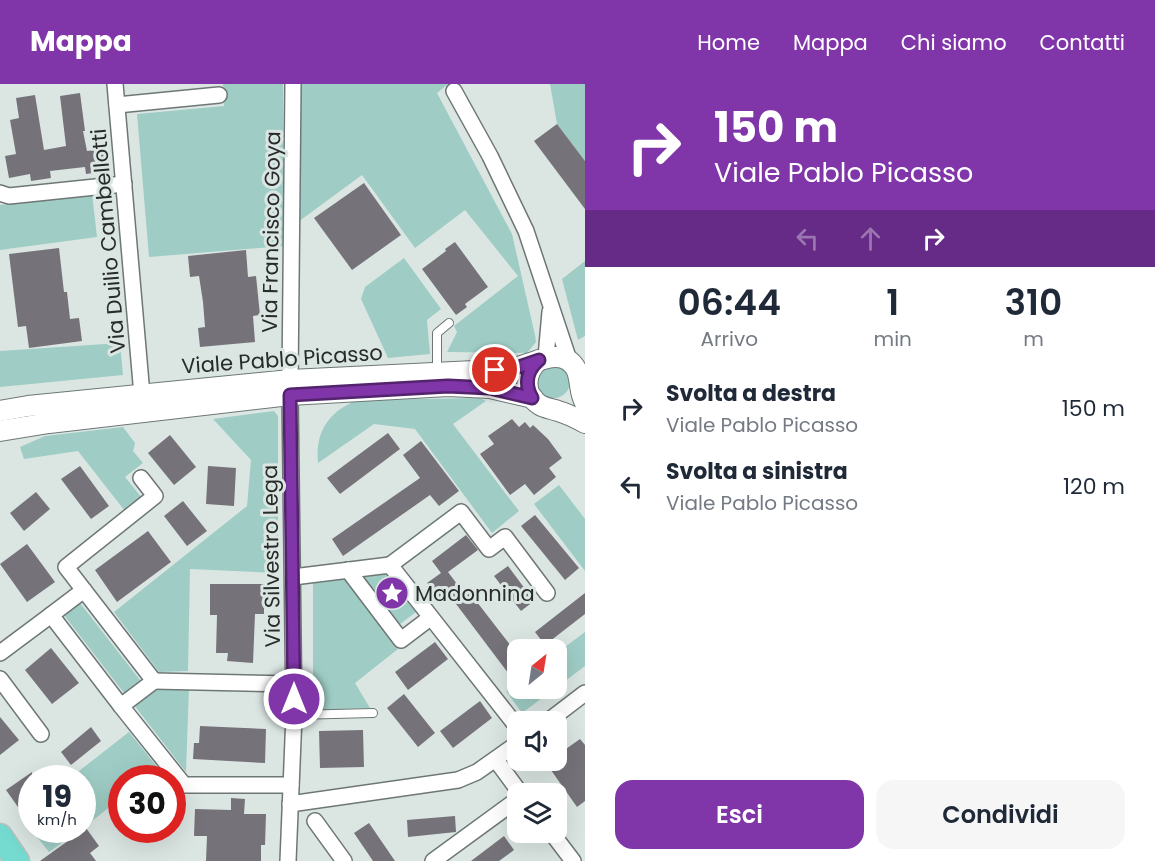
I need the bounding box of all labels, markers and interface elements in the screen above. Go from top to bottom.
text: Mappa [30,22,132,61]
text: Home [697,28,760,57]
text: Mappa [793,28,868,57]
text: Chi siamo [901,28,1007,57]
text: Contatti [1040,28,1125,57]
text: 150 m [714,98,838,157]
icon: right [615,108,693,186]
street label: Via Duilio Cambellotti [84,127,132,355]
street label: Via Francisco Goya [255,131,287,333]
text: Viale Pablo Picasso [714,154,973,191]
icon: left [791,222,824,255]
icon: ahead [854,222,887,255]
icon: right [917,222,950,255]
text: 06:44 [678,277,781,328]
text: 1 [886,277,899,328]
text: 310 [1005,277,1062,328]
text: Arrivo [701,325,758,353]
text: min [874,325,912,353]
text: m [1023,325,1044,353]
street label: Viale Pablo Picasso [180,337,384,381]
pin [469,344,520,395]
icon: arrive [478,353,511,386]
text: Svolta a destra [666,378,836,409]
icon: right [615,392,648,425]
text: 150 m [1062,393,1125,424]
text: Viale Pablo Picasso [666,411,858,439]
text: Svolta a sinistra [666,456,848,487]
street label: Via Silvestro Lega [255,464,287,648]
icon: left [615,470,648,503]
text: 120 m [1063,471,1125,502]
text: Viale Pablo Picasso [666,489,858,517]
place icon: Madonnina [374,575,410,611]
place label: Madonnina [415,579,535,608]
north arrow [507,639,567,699]
map controls [507,639,567,843]
position arrow [262,667,326,731]
button: sound [507,711,567,771]
speed limit sign: 30 [108,765,186,843]
text: 19 [42,775,72,818]
button: Esci [615,780,864,849]
button: Condividi [876,780,1125,849]
button: layers [507,783,567,843]
text: km/h [37,809,77,830]

